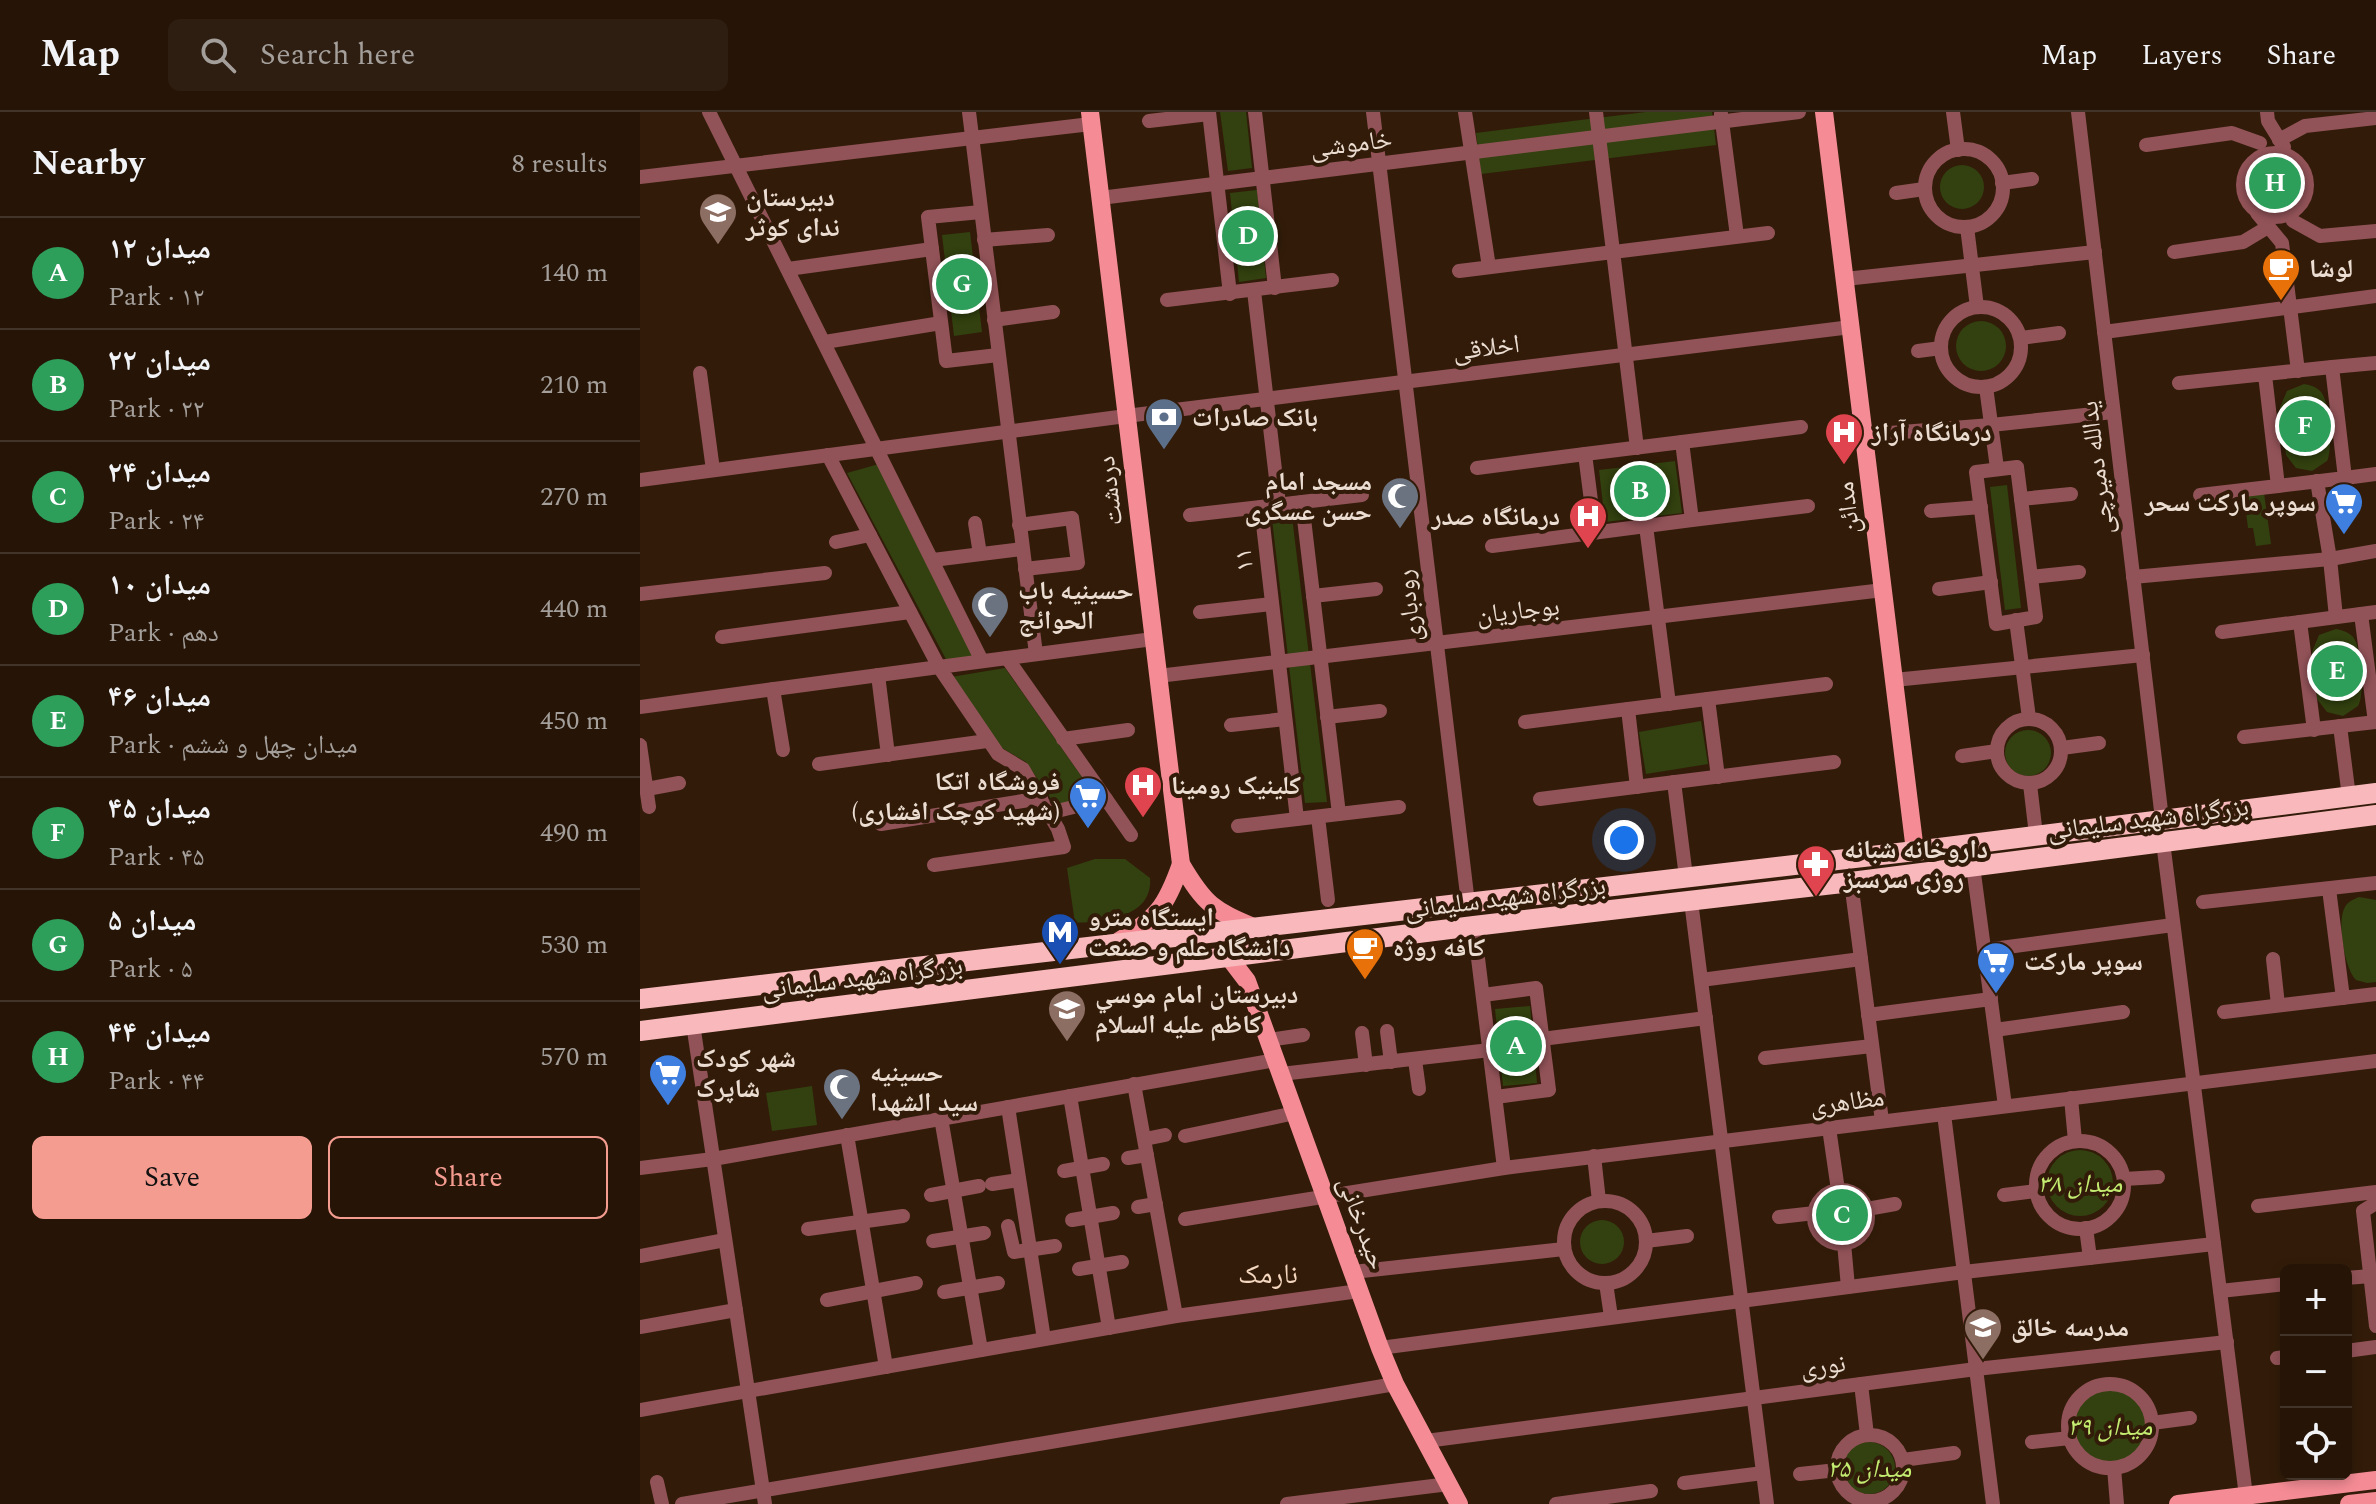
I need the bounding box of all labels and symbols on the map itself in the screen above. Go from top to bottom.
street label: خاموشی [1308,119,1394,169]
pin: H [2249,153,2301,213]
place label: دبیرستان ندای کوثر [745,178,840,248]
school or university icon: دبیرستان ندای کوثر [697,191,739,246]
pin: D [1222,206,1274,266]
cafe icon: لوشا [2260,247,2302,302]
place label: لوشا [2309,249,2353,289]
pin: G [936,254,988,314]
street label: اخلاقی [1450,324,1522,372]
bank icon: بانک صادرات [1143,396,1185,451]
pin: F [2279,396,2331,456]
place label: بانک صادرات [1192,398,1318,438]
street label: یدالله دمیرچی [2069,399,2125,537]
hospital icon: درمانگاه آراز [1823,411,1865,466]
place label: درمانگاه آراز [1871,413,1992,453]
street label: دردشت [1086,454,1134,528]
pin: B [1614,461,1666,521]
place label: مسجد امام حسن عسگری [1244,462,1372,532]
mosque icon: مسجد امام حسن عسگری [1379,475,1421,530]
street label: مدائن [1825,479,1871,536]
supermarket icon: سوپر مارکت سحر [2323,481,2365,536]
place label: سوپر مارکت سحر [2144,483,2316,523]
hospital icon: درمانگاه صدر [1567,495,1609,550]
place label: درمانگاه صدر [1431,497,1560,537]
street label: ۱۱ [1223,546,1265,574]
street label: رودباری [1385,567,1433,644]
place label: حسینیه باب الحوائج [1018,571,1134,641]
mosque icon: حسینیه باب الحوائج [969,584,1011,639]
street label: بوجاریان [1475,587,1562,635]
pin: E [2311,641,2363,701]
place label: فروشگاه اتکا (شهید کوچک افشاری) [851,762,1060,832]
hospital icon: کلینیک رومینا [1122,764,1164,819]
place label: کلینیک رومینا [1171,766,1302,806]
supermarket icon: فروشگاه اتکا (شهید کوچک افشاری) [1067,775,1109,830]
street label: بزرگراه شهید سلیمانی [2045,787,2251,851]
your location [1604,820,1644,860]
place label: داروخانه شبانه روزی سرسبز [1843,830,1988,900]
pharmacy icon: داروخانه شبانه روزی سرسبز [1795,843,1837,898]
street label: بزرگراه شهید سلیمانی [1402,866,1608,930]
place label: ایستگاه مترو دانشگاه علم و صنعت [1088,898,1290,968]
metro station icon: ایستگاه مترو دانشگاه علم و صنعت [1039,911,1081,966]
cafe icon: کافه روژه [1344,926,1386,981]
place label: کافه روژه [1393,928,1486,968]
supermarket icon: سوپر مارکت [1975,940,2017,995]
place label: سوپر مارکت [2024,942,2143,982]
street label: بزرگراه شهید سلیمانی [759,946,965,1010]
place label: دبيرستان امام موسي كاظم عليه السلام [1095,975,1298,1045]
school or university icon: دبيرستان امام موسي كاظم عليه السلام [1046,988,1088,1043]
pin: A [1490,1016,1542,1076]
place label: شهر کودک شاپرک [696,1039,796,1109]
supermarket icon: شهر کودک شاپرک [647,1052,689,1107]
place label: حسینیه سید الشهدا [870,1053,978,1123]
mosque icon: حسینیه سید الشهدا [821,1066,863,1121]
street label: مظاهری [1808,1078,1887,1126]
park label: میدان ۳۸ [2038,1164,2122,1204]
street label: حیدرخانی [1327,1171,1397,1275]
pin: C [1816,1185,1868,1245]
district label: نارمک [1238,1253,1298,1296]
school or university icon: مدرسه خالق [1962,1306,2004,1361]
place label: مدرسه خالق [2011,1308,2129,1348]
street label: نوری [1798,1343,1848,1389]
park label: میدان ۳۹ [2068,1407,2152,1447]
park label: میدان ۲۵ [1827,1449,1911,1489]

